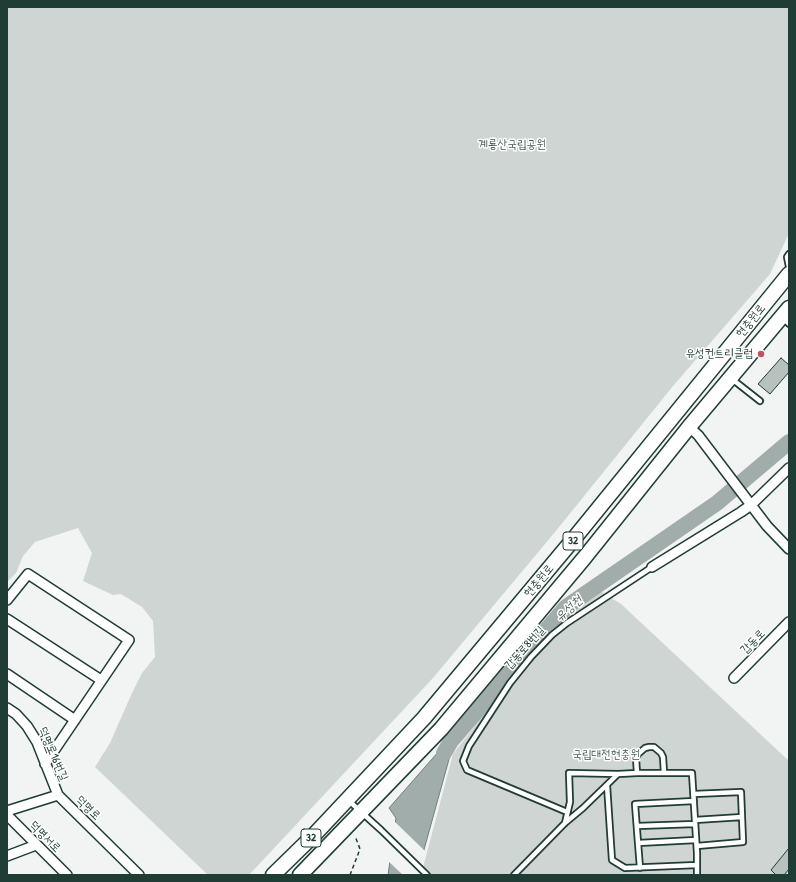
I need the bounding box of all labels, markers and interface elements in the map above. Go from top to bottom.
park label: 계룡산국립공원 [478,138,546,152]
street label: 현충원로 [733,301,769,341]
place label: 유성컨트리클럽 [685,347,753,361]
marker: 유성컨트리클럽 [756,349,766,359]
road number: 32 [563,532,583,550]
street label: 현충원로 [521,562,557,600]
water label: 유성천 [552,593,586,625]
street label: 갑동로8번길 [502,623,548,673]
street label: 갑동로 [738,627,768,657]
street label: 덕명로16번길 [35,725,71,783]
park label: 국립대전현충원 [572,748,640,762]
street label: 덕명로 [73,793,103,823]
street label: 덕명서로 [26,818,64,856]
road number: 32 [301,829,321,847]

